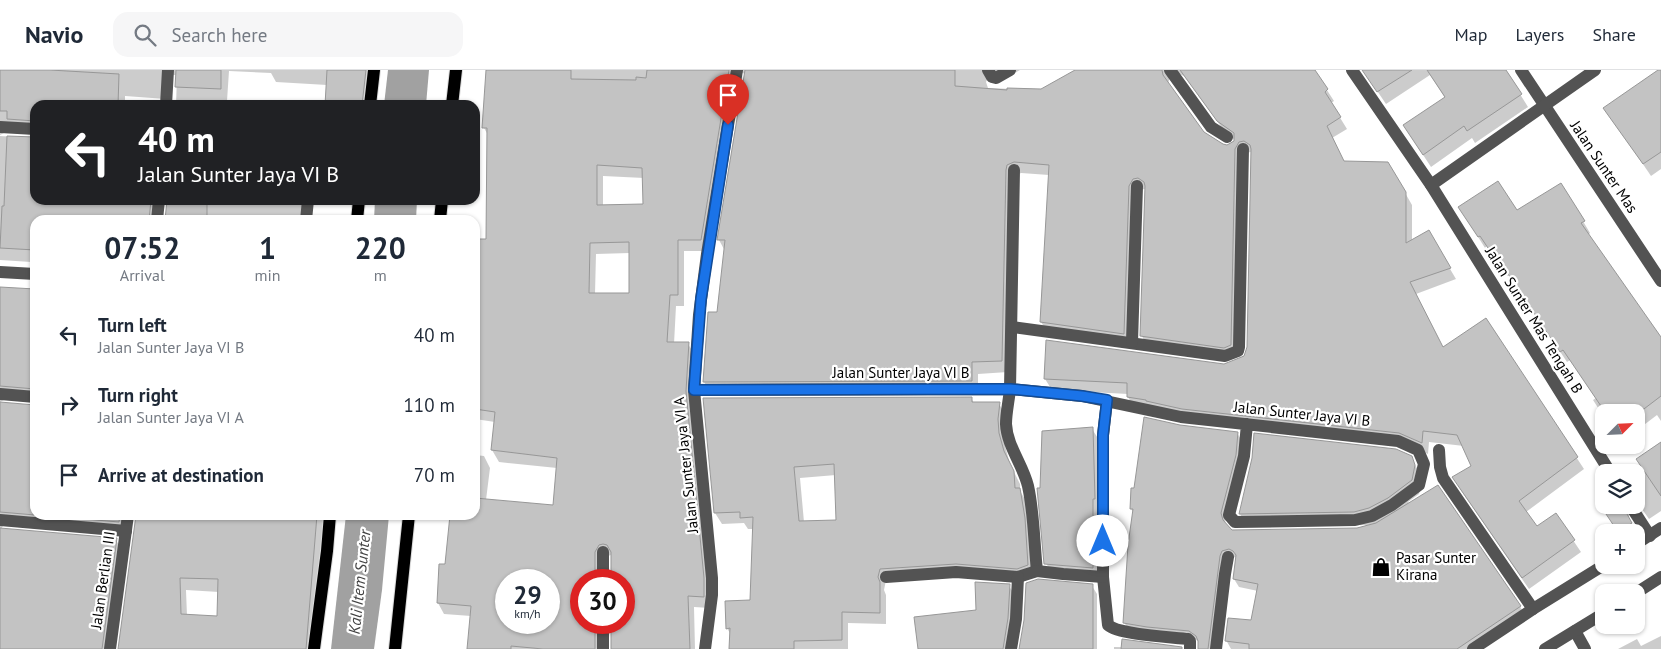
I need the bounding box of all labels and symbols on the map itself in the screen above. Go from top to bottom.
pin [707,74,749,125]
street label: Jalan Sunter Mas [1566,116,1642,217]
street label: Jalan Sunter Mas Tengah B [1481,242,1587,397]
street label: Jalan Sunter Jaya VI B [831,363,970,382]
street label: Jalan Sunter Jaya VI A [669,396,702,535]
street label: Jalan Sunter Jaya VI B [1232,397,1371,430]
north arrow [1595,404,1645,454]
position arrow [1076,514,1128,566]
water label: Kali Item Sunter [344,527,375,635]
street label: Jalan Berlian III [86,530,119,631]
place label: Pasar Sunter Kirana [1396,548,1476,584]
shop icon: Pasar Sunter Kirana [1370,556,1392,578]
speed limit sign: 30 [570,569,635,634]

